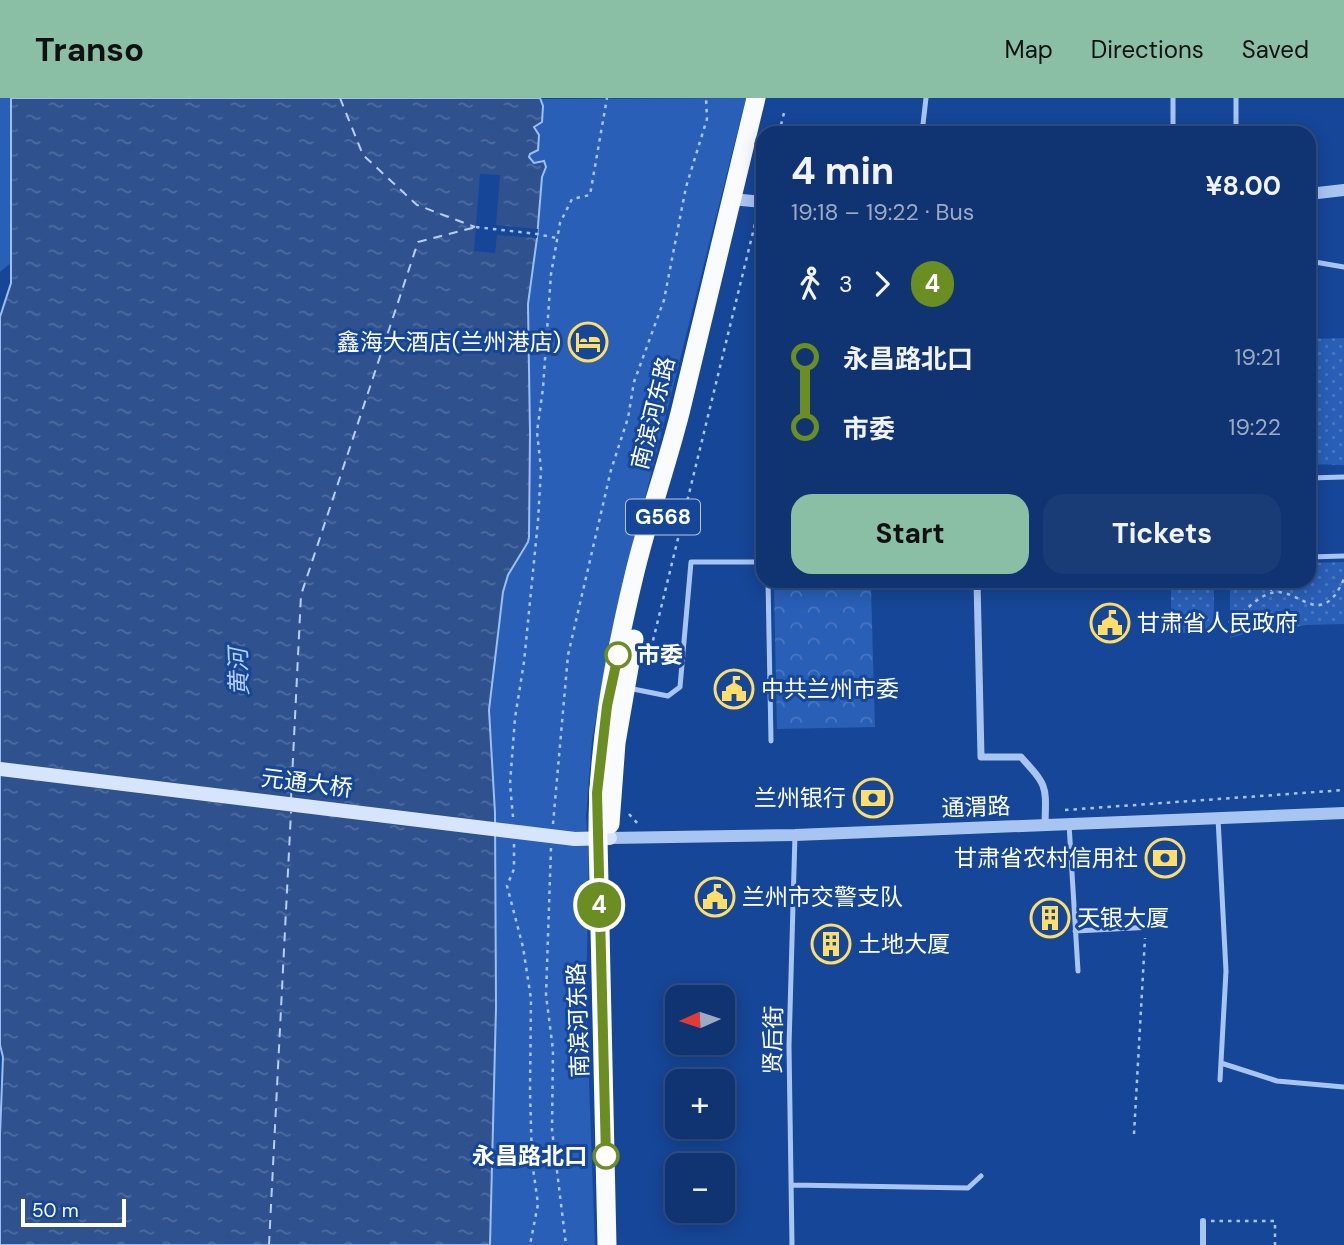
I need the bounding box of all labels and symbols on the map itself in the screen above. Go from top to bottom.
hotel icon: 鑫海大酒店(兰州港店) [567,321,609,363]
place label: 鑫海大酒店(兰州港店) [337,327,561,357]
street label: 南滨河东路 [625,354,681,472]
road number: G568 [626,500,700,534]
public building icon: 甘肃省人民政府 [1089,602,1131,644]
place label: 甘肃省人民政府 [1137,608,1298,638]
place label: 市委 [637,640,683,670]
marker: 市委 [605,642,631,668]
water label: 黄河 [222,643,255,697]
public building icon: 中共兰州市委 [713,668,755,710]
place label: 中共兰州市委 [761,674,899,704]
street label: 元通大桥 [260,763,354,803]
bank icon: 兰州银行 [852,777,894,819]
place label: 兰州银行 [754,783,846,813]
street label: 通渭路 [941,791,1011,823]
bank icon: 甘肃省农村信用社 [1144,837,1186,879]
place label: 甘肃省农村信用社 [954,843,1138,873]
public building icon: 兰州市交警支队 [694,876,736,918]
line badge: 4 [576,882,622,928]
place label: 兰州市交警支队 [742,882,903,912]
building icon: 天银大厦 [1029,897,1071,939]
place label: 天银大厦 [1077,903,1169,933]
building icon: 土地大厦 [810,923,852,965]
place label: 土地大厦 [858,929,950,959]
street label: 南滨河东路 [561,962,595,1078]
north arrow [665,985,735,1055]
street label: 贤后街 [757,1005,789,1075]
place label: 永昌路北口 [472,1141,587,1171]
marker: 永昌路北口 [593,1143,619,1169]
scale bar [21,1196,126,1228]

